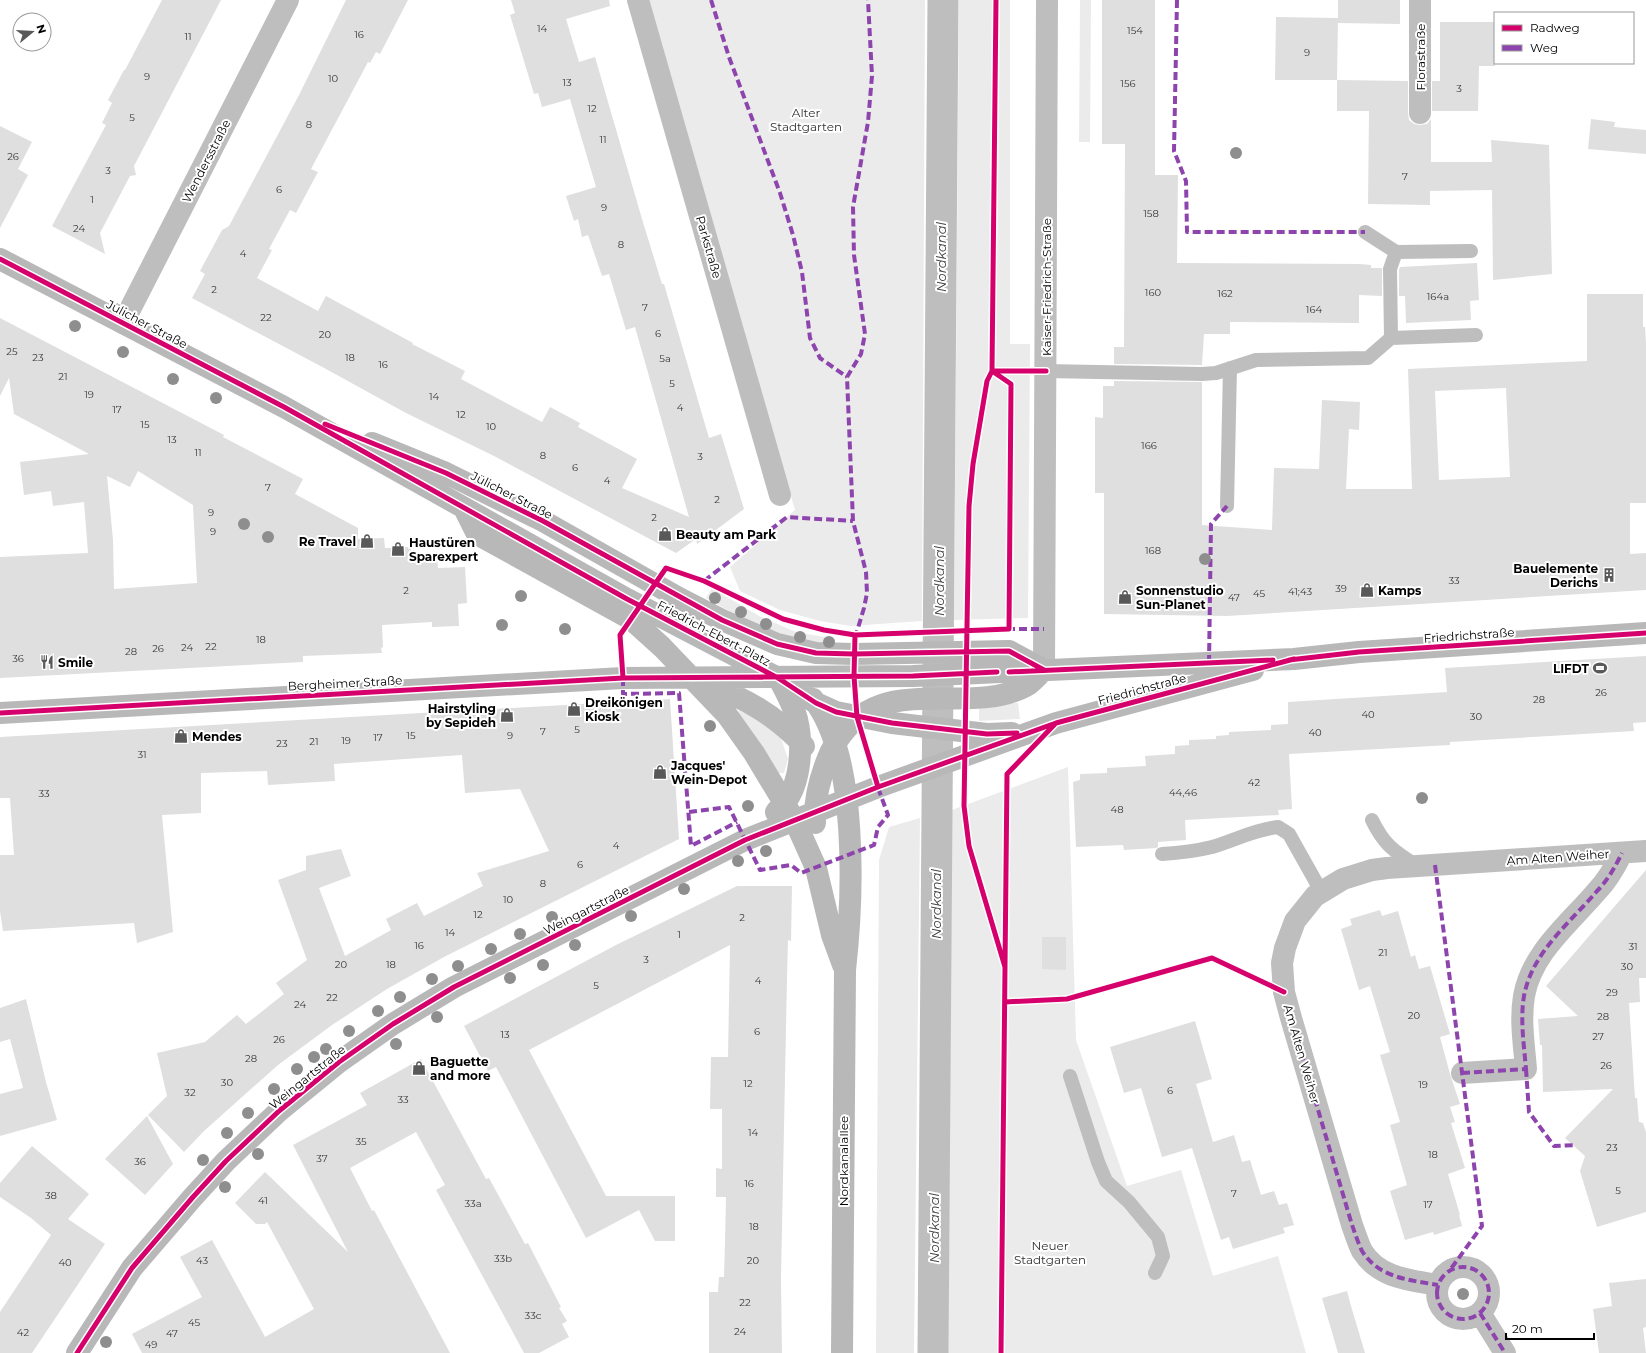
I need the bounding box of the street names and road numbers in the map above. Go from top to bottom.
street label: Florastraße [1413,23,1428,91]
street label: Wendersstraße [179,117,233,205]
street label: Parkstraße [693,214,725,280]
street label: Kaiser-Friedrich-Straße [1039,218,1054,356]
street label: Jülicher Straße [103,296,190,352]
street label: Jülicher Straße [468,468,555,522]
street label: Friedrich-Ebert-Platz [655,597,773,669]
street label: Friedrichstraße [1423,624,1515,646]
street label: Friedrichstraße [1096,670,1188,708]
street label: Bergheimer Straße [287,673,403,693]
street label: Am Alten Weiher [1506,846,1610,868]
street label: Weingartstraße [541,882,631,938]
street label: Am Alten Weiher [1281,1003,1323,1106]
street label: Weingartstraße [266,1042,348,1112]
street label: Nordkanalallee [836,1116,851,1206]

